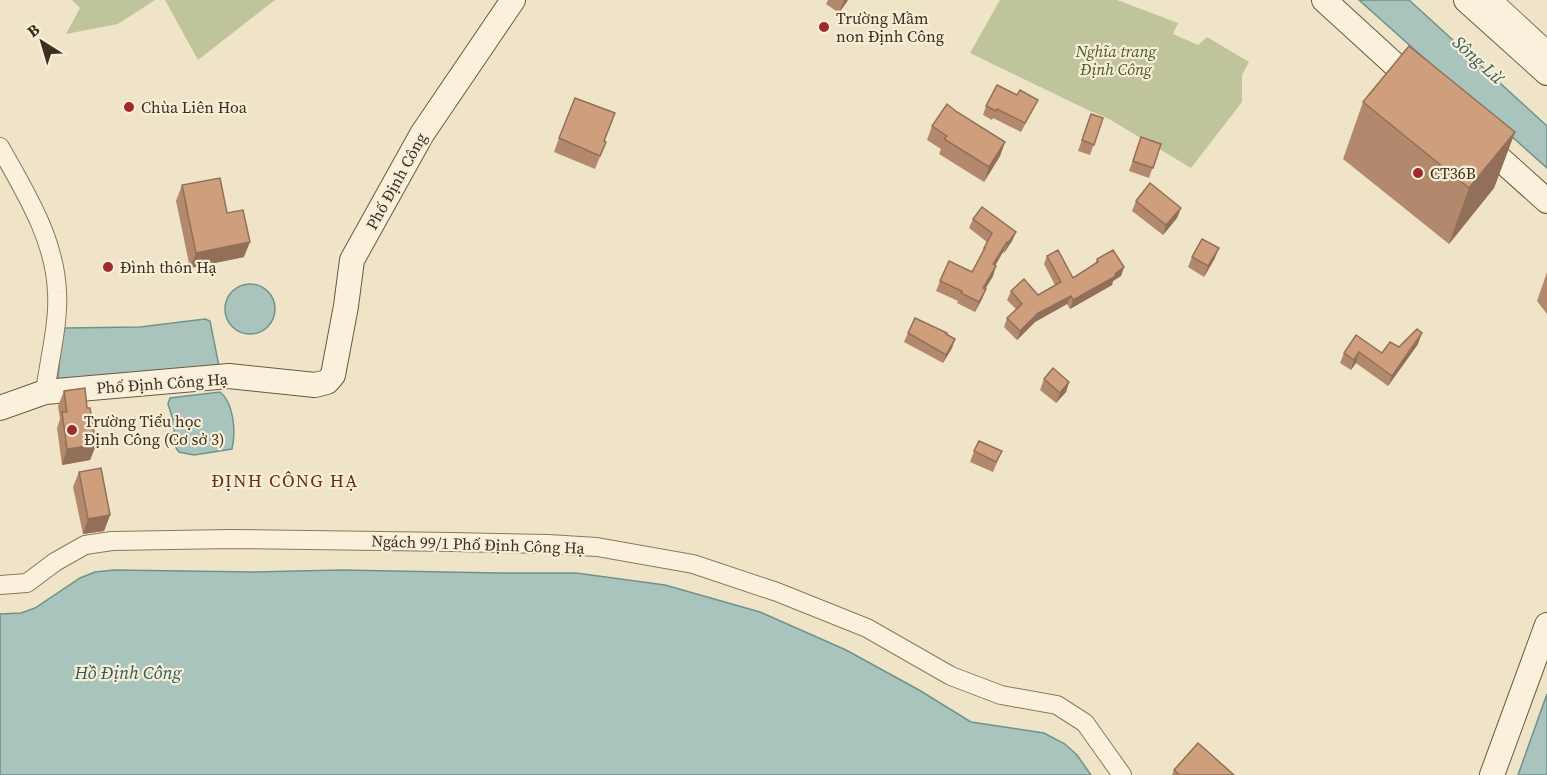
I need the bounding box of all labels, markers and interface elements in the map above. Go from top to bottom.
place label: Trường Mầm non Định Công [836,7,944,47]
north arrow [12,12,72,72]
text: B [22,18,44,42]
marker: Trường Mầm non Định Công [817,20,831,34]
water label: Sông Lừ [1447,30,1511,90]
park label: Nghĩa trang Định Công [1075,40,1158,80]
place label: Chùa Liên Hoa [141,96,248,118]
marker: Chùa Liên Hoa [122,100,136,114]
street label: Phố Định Công [360,129,432,233]
place label: CT36B [1430,162,1476,184]
marker: CT36B [1411,166,1425,180]
place label: Đình thôn Hạ [120,256,217,278]
marker: Đình thôn Hạ [101,260,115,274]
street label: Phố Định Công Hạ [96,367,229,399]
place label: Trường Tiểu học Định Công (Cơ sở 3) [84,410,224,450]
marker: Trường Tiểu học Định Công (Cơ sở 3) [65,423,79,437]
district label: ĐỊNH CÔNG HẠ [211,468,359,493]
street label: Ngách 99/1 Phố Định Công Hạ [371,529,586,559]
water label: Hồ Định Công [74,660,183,685]

